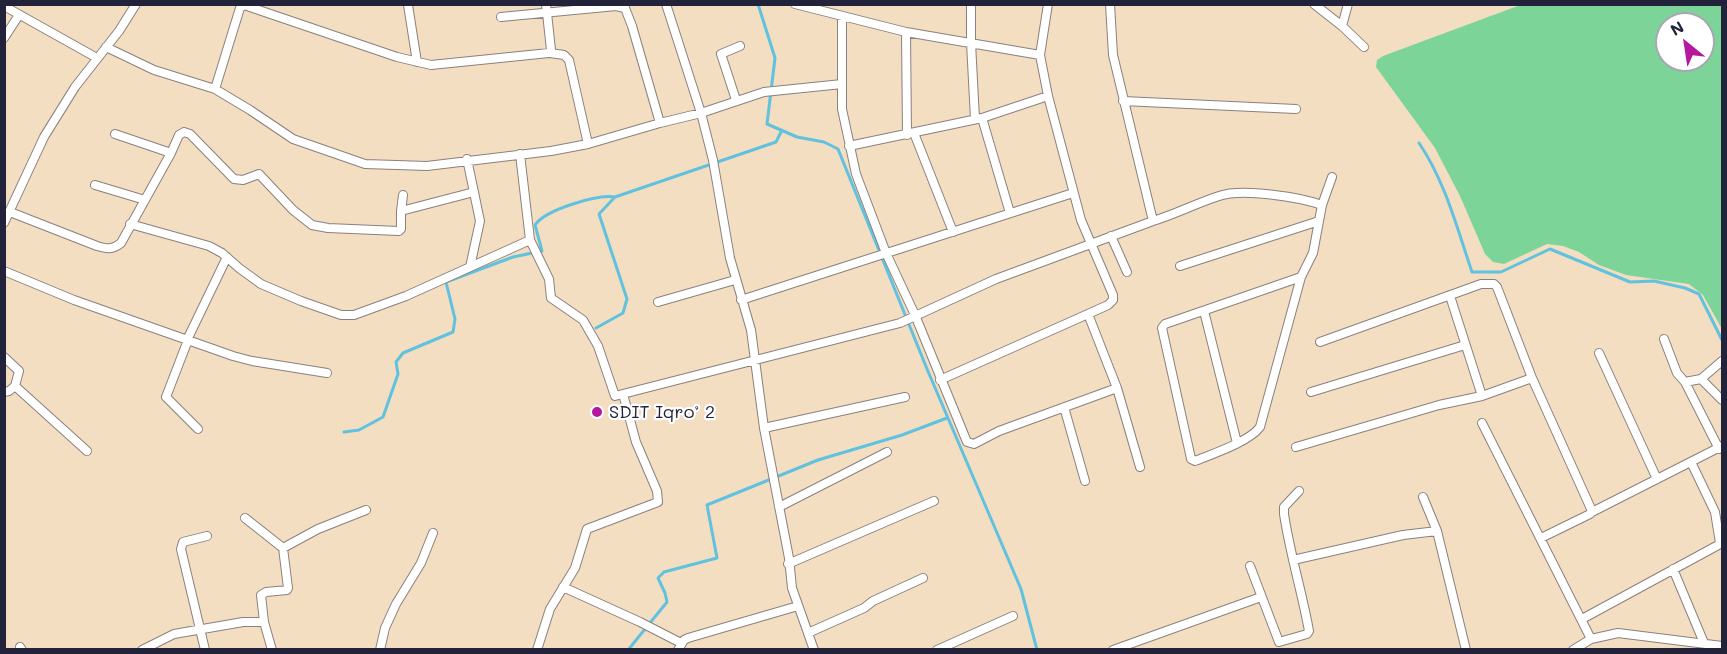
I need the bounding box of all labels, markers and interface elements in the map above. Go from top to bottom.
north arrow [1655,12,1715,72]
text: N [1666,16,1687,40]
place label: SDIT Iqro’ 2 [609,401,715,423]
marker: SDIT Iqro’ 2 [590,405,604,419]

